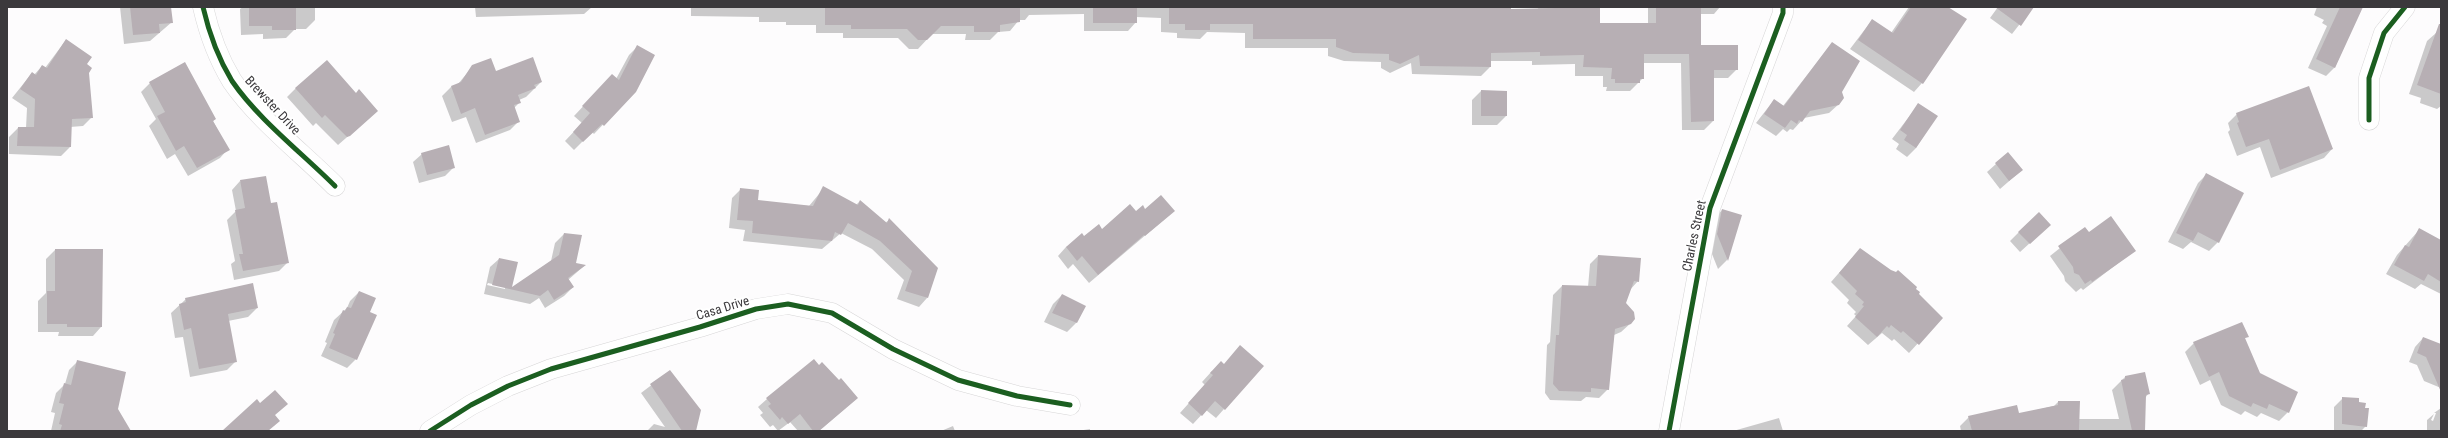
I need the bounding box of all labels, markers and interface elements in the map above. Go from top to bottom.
street label: Brewster Drive [241,74,303,138]
street label: Charles Street [1680,199,1710,273]
street label: Casa Drive [695,294,751,324]

